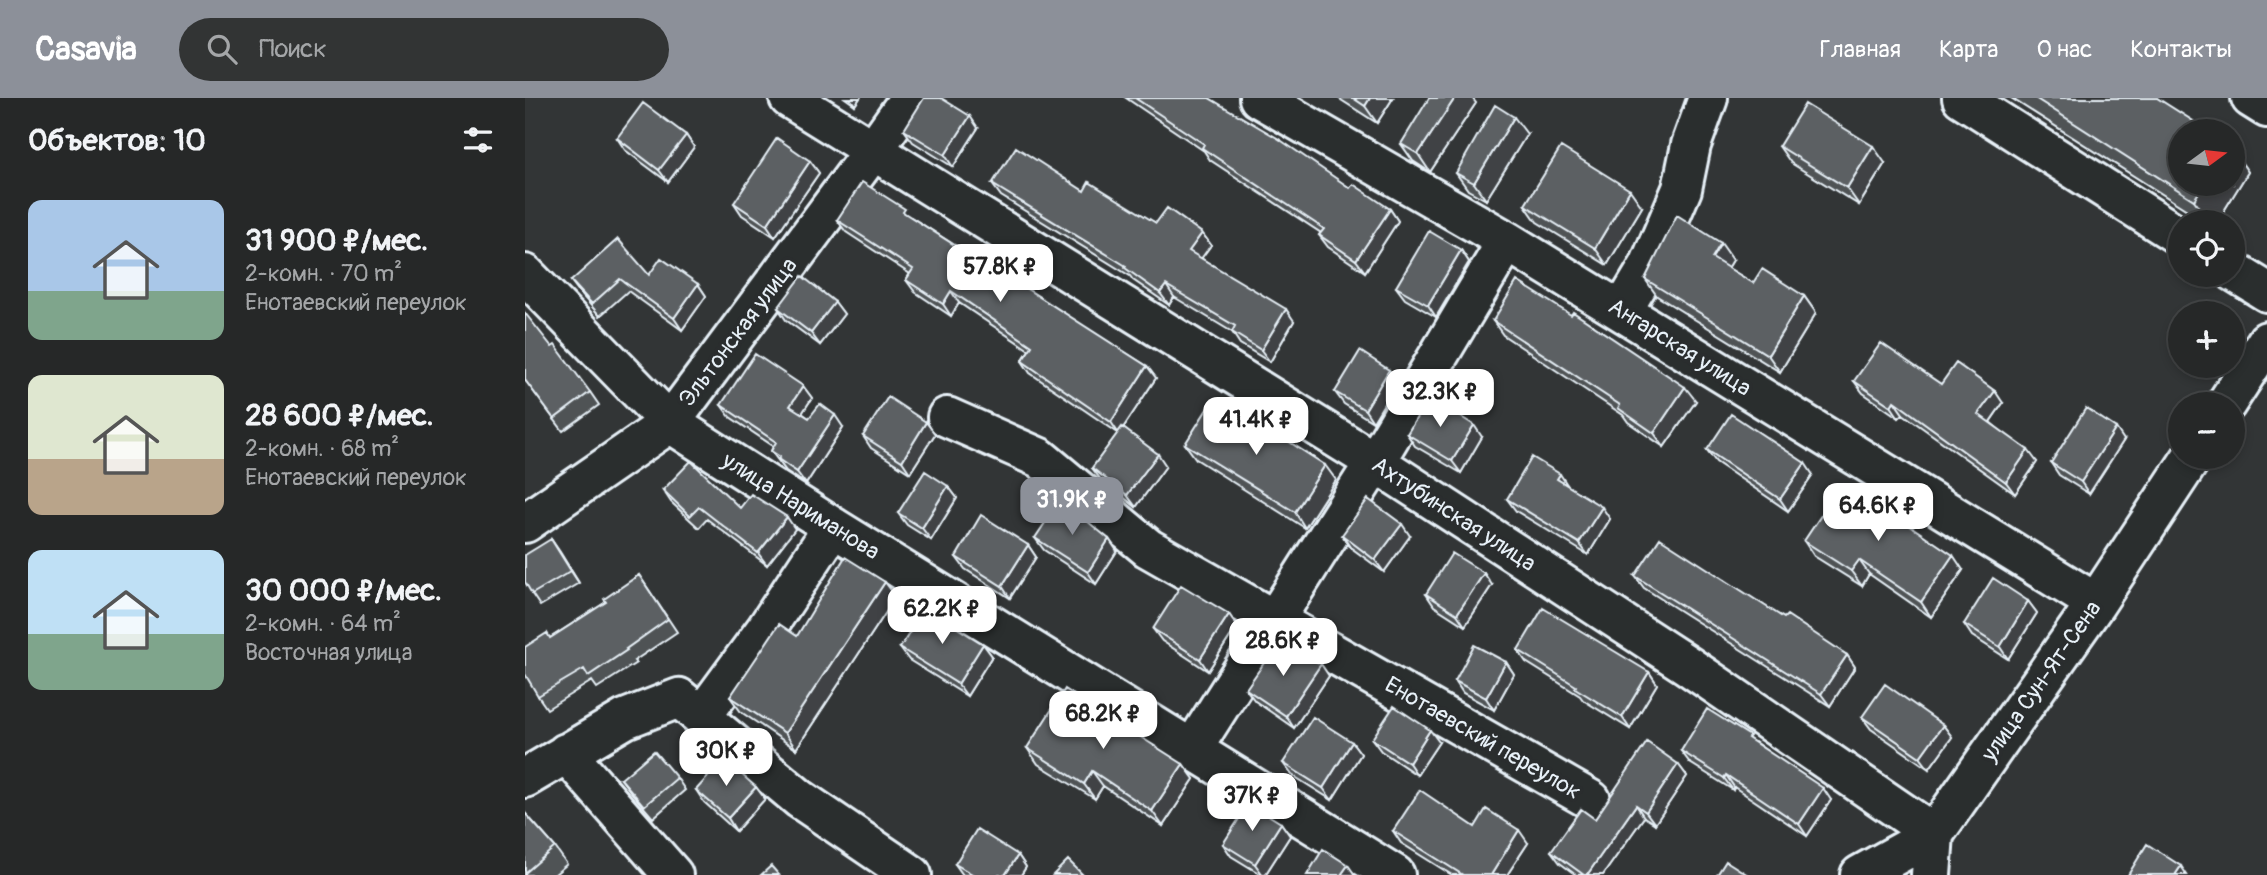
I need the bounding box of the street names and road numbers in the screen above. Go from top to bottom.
street label: Эльтонская улица [673,252,803,412]
street label: Ангарская улица [1603,291,1757,403]
street label: улица Нариманова [716,445,885,566]
street label: Ахтубинская улица [1366,450,1542,578]
street label: улица Сун-Ят-Сена [1974,595,2107,768]
street label: Енотаевский переулок [1380,670,1586,806]

